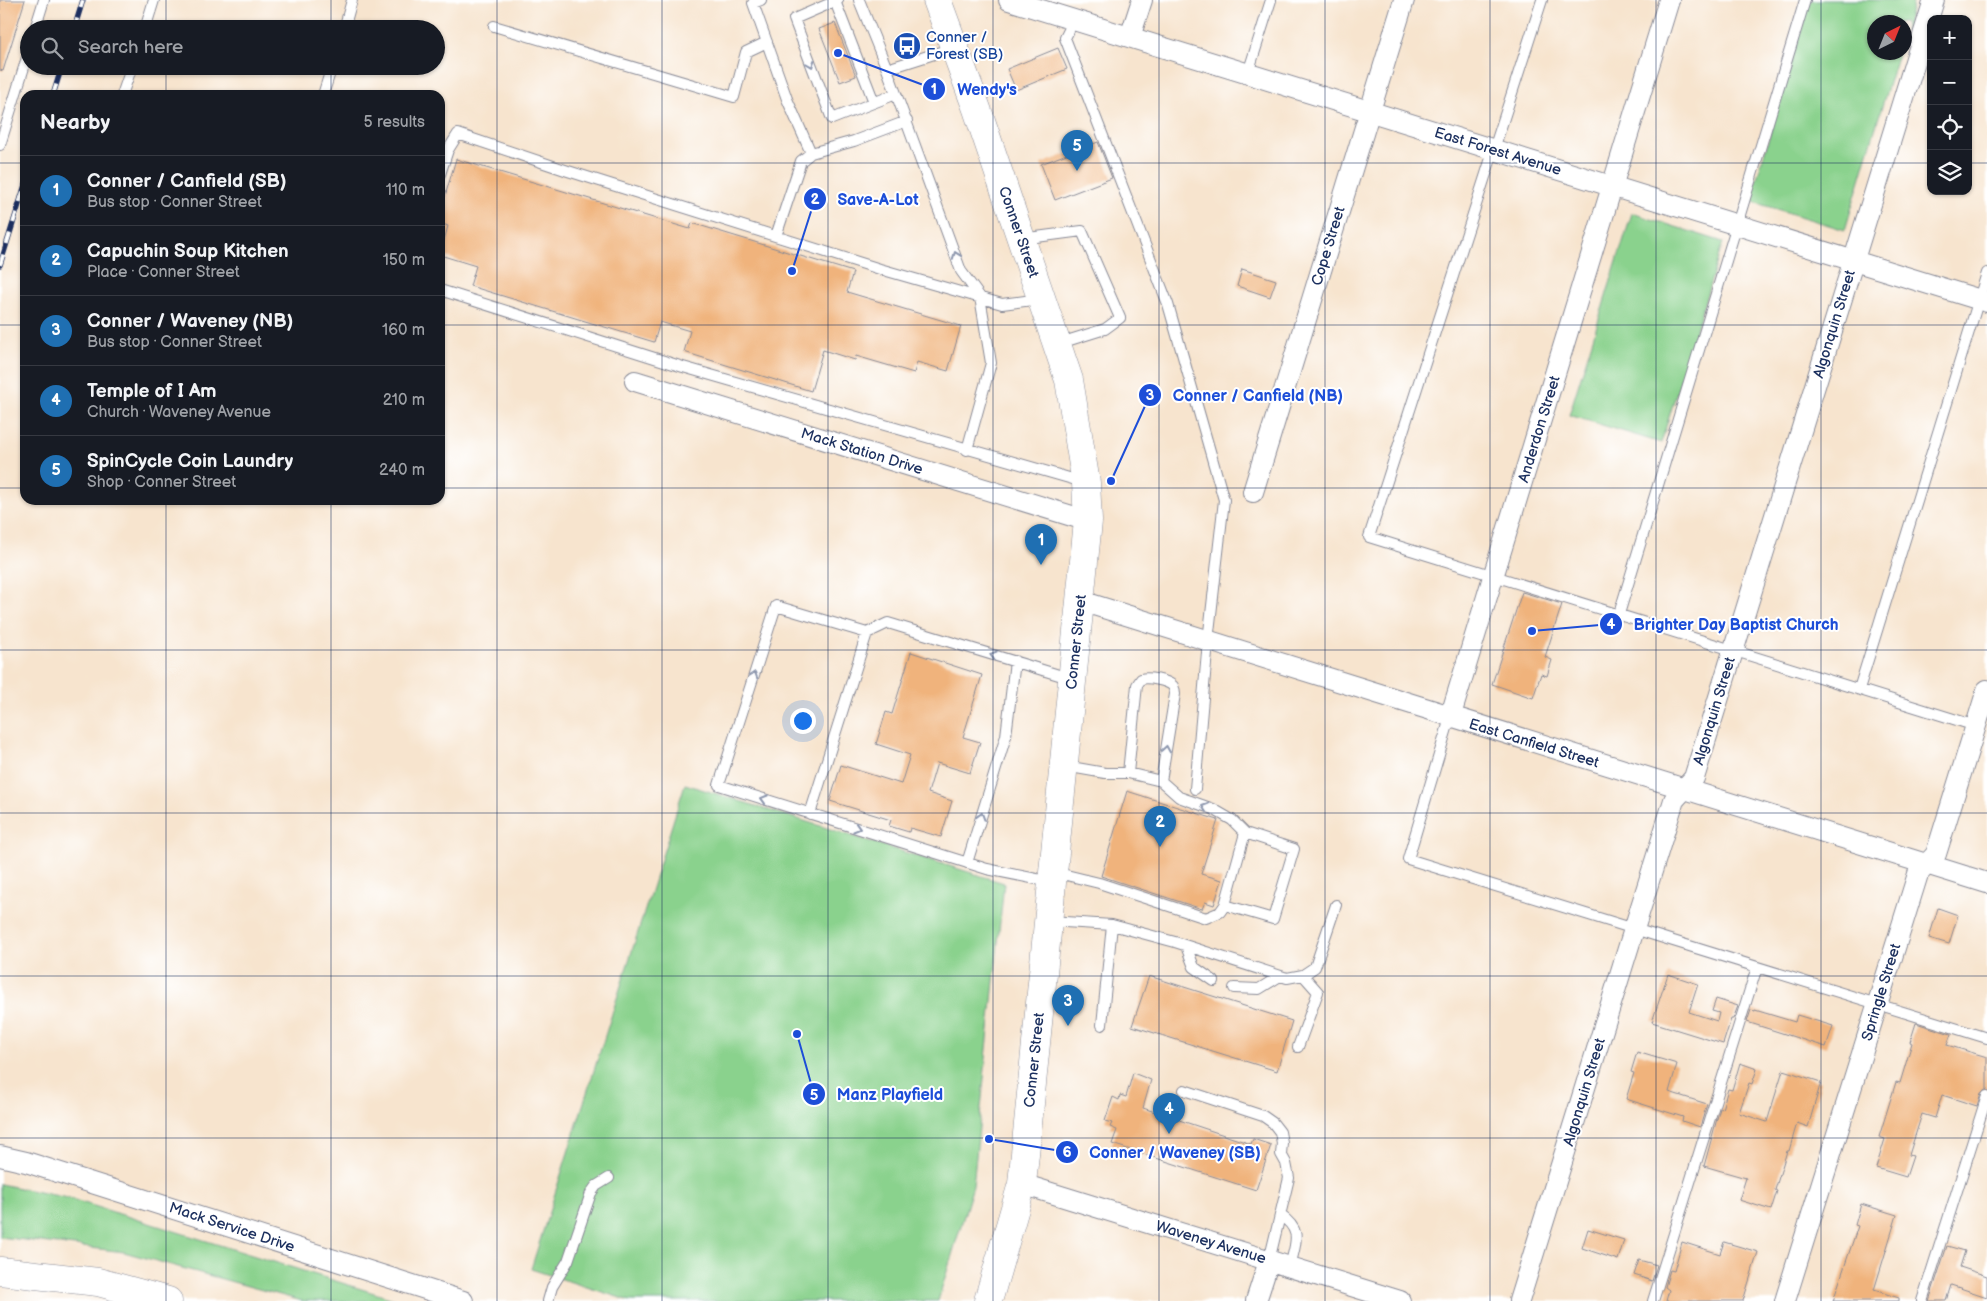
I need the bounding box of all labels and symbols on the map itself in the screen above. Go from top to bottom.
north arrow [1867,15,1912,60]
place label: Conner / Forest (SB) [926,28,1003,64]
bus stop icon: Conner / Forest (SB) [892,31,922,61]
one-way arrow [805,59,816,68]
callout: Wendy's [922,73,1026,104]
text: 1 [931,80,937,99]
text: Wendy's [957,81,1017,100]
street label: East Forest Avenue [1432,123,1564,180]
pin: 5 [1061,130,1093,171]
callout: Save-A-Lot [802,184,928,215]
street label: Conner Street [994,184,1043,281]
text: 2 [811,190,820,209]
text: Save-A-Lot [837,191,919,210]
street label: Cope Street [1307,204,1350,288]
one-way arrow [952,251,962,260]
street label: Algonquin Street [1809,267,1860,381]
street label: Anderdon Street [1514,373,1565,485]
callout: Conner / Canfield (NB) [1138,380,1353,411]
text: 3 [1146,386,1155,405]
text: Conner / Canfield (NB) [1173,387,1343,406]
street label: Mack Station Drive [799,424,925,479]
pin: 1 [1025,524,1057,565]
street label: Conner Street [1062,593,1091,690]
callout: Brighter Day Baptist Church [1599,609,1849,640]
text: 4 [1607,615,1616,634]
text: Brighter Day Baptist Church [1634,616,1838,635]
one-way arrow [989,650,997,660]
street label: Algonquin Street [1689,654,1740,768]
one-way arrow [748,672,758,680]
your location [790,708,816,734]
street label: East Canfield Street [1467,715,1602,772]
one-way arrow [1161,745,1171,753]
one-way arrow [760,795,768,805]
one-way arrow [1201,802,1210,812]
pin: 2 [1144,806,1176,847]
one-way arrow [976,812,986,821]
one-way arrow [852,823,860,833]
street label: Springle Street [1858,941,1905,1043]
pin: 3 [1052,985,1084,1026]
street label: Conner Street [1020,1011,1049,1108]
street label: Algonquin Street [1559,1035,1610,1149]
callout: Manz Playfield [802,1079,953,1110]
text: 5 [810,1086,819,1105]
text: Manz Playfield [837,1086,943,1105]
pin: 4 [1153,1093,1185,1134]
callout: Conner / Waveney (SB) [1054,1137,1271,1168]
text: 6 [1062,1143,1072,1162]
text: Conner / Waveney (SB) [1089,1144,1261,1163]
street label: Mack Service Drive [167,1198,297,1257]
street label: Waveney Avenue [1153,1217,1269,1268]

